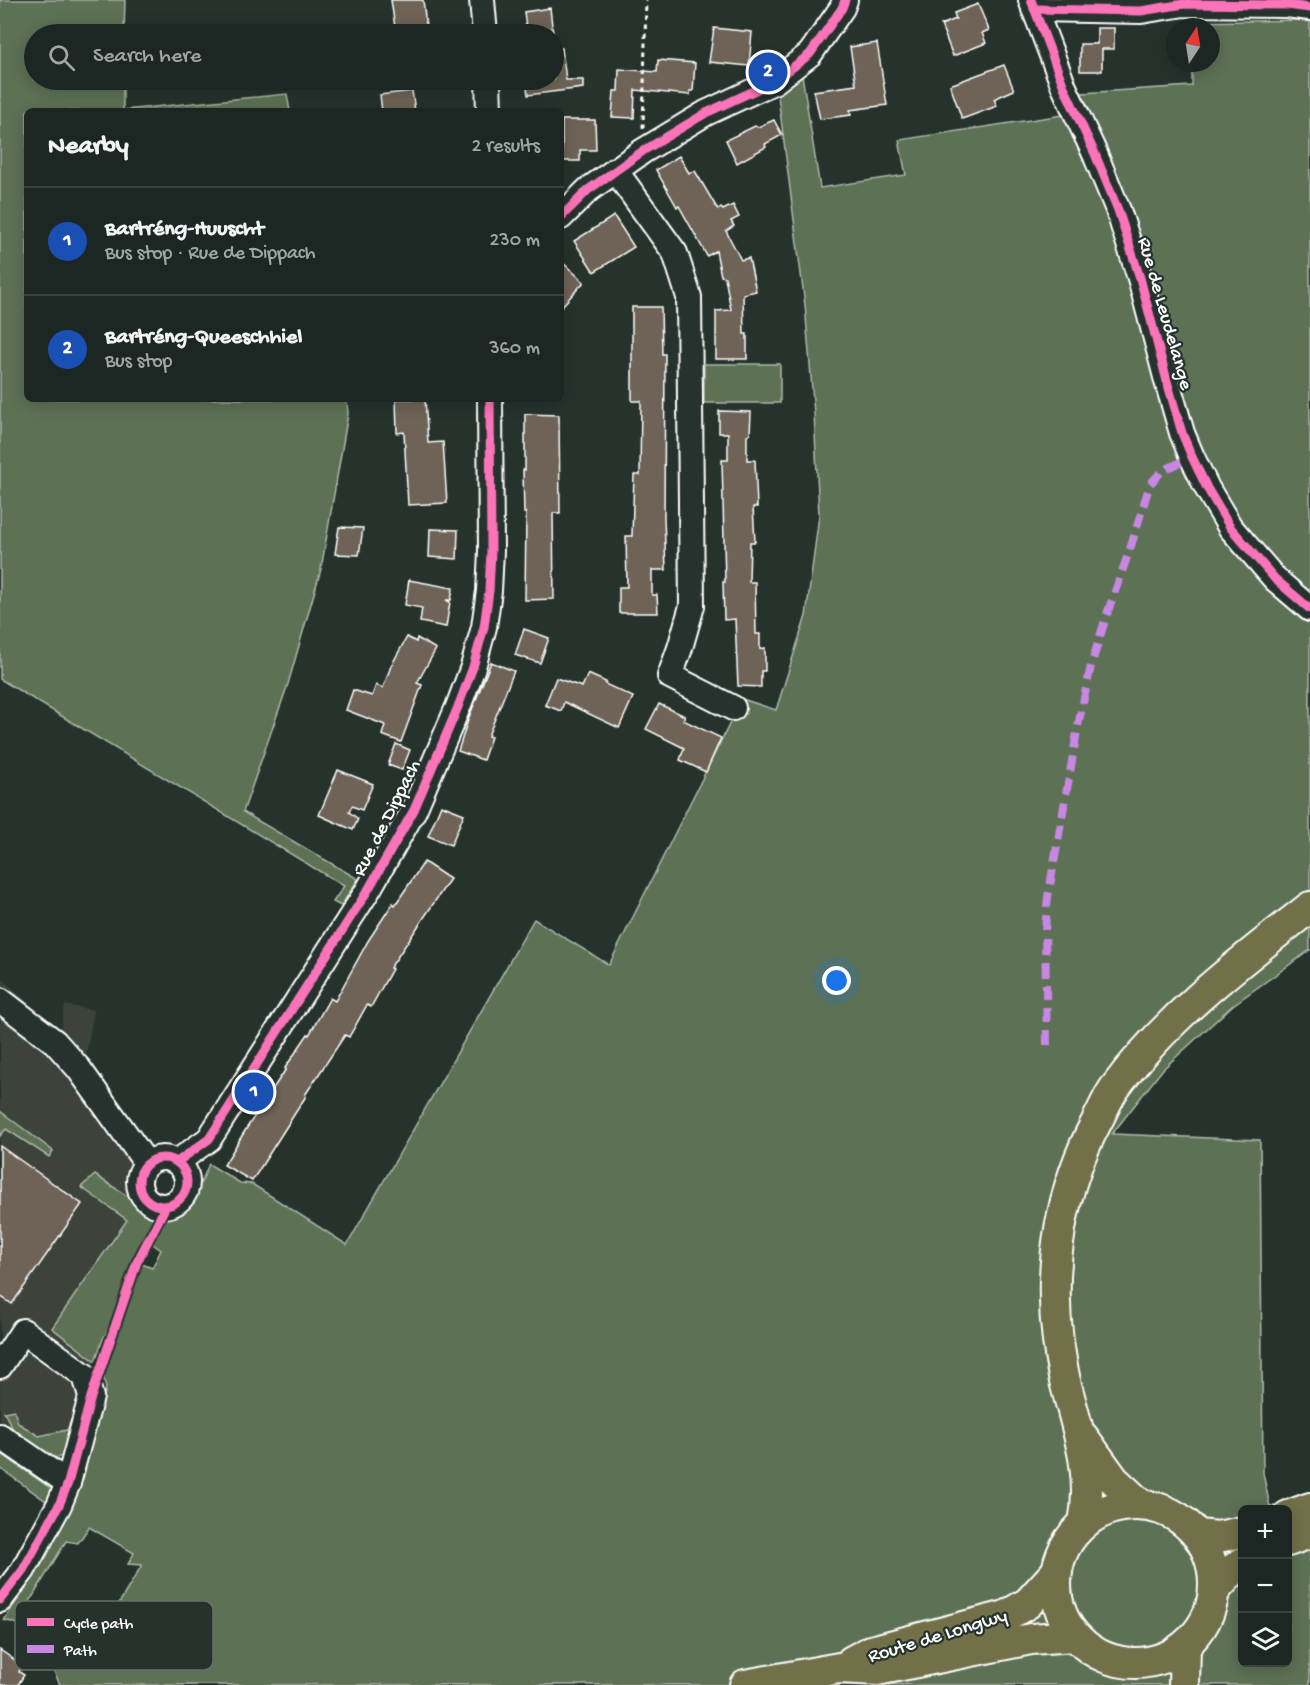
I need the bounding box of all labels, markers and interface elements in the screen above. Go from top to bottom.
north arrow [1166,18,1220,72]
search box [24,24,564,90]
icon: search [45,41,78,74]
text: Search here [93,44,201,70]
pin: 2 [748,50,788,94]
text: Nearby [48,132,129,163]
text: 2 results [471,136,540,159]
text: Bartréng-Huuscht [105,217,264,243]
text: 1 [63,230,72,253]
text: 230 m [490,230,540,253]
street label: Rue de Leudelange [1131,235,1197,393]
text: Bus stop · Rue de Dippach [105,243,316,266]
text: Bartréng-Queeschhiel [105,325,302,351]
text: 2 [63,338,72,361]
text: 360 m [489,338,540,361]
text: Bus stop [105,351,172,374]
street label: Rue de Dippach [349,756,427,881]
your location [822,966,851,995]
pin: 1 [234,1070,274,1114]
map controls [1238,1505,1292,1667]
button: + [1238,1505,1292,1559]
button: − [1238,1559,1292,1613]
legend [15,1601,213,1670]
street label: Route de Longwy [866,1605,1010,1669]
button: layers [1238,1613,1292,1667]
text: Cycle path [64,1616,134,1635]
text: Path [63,1643,97,1662]

